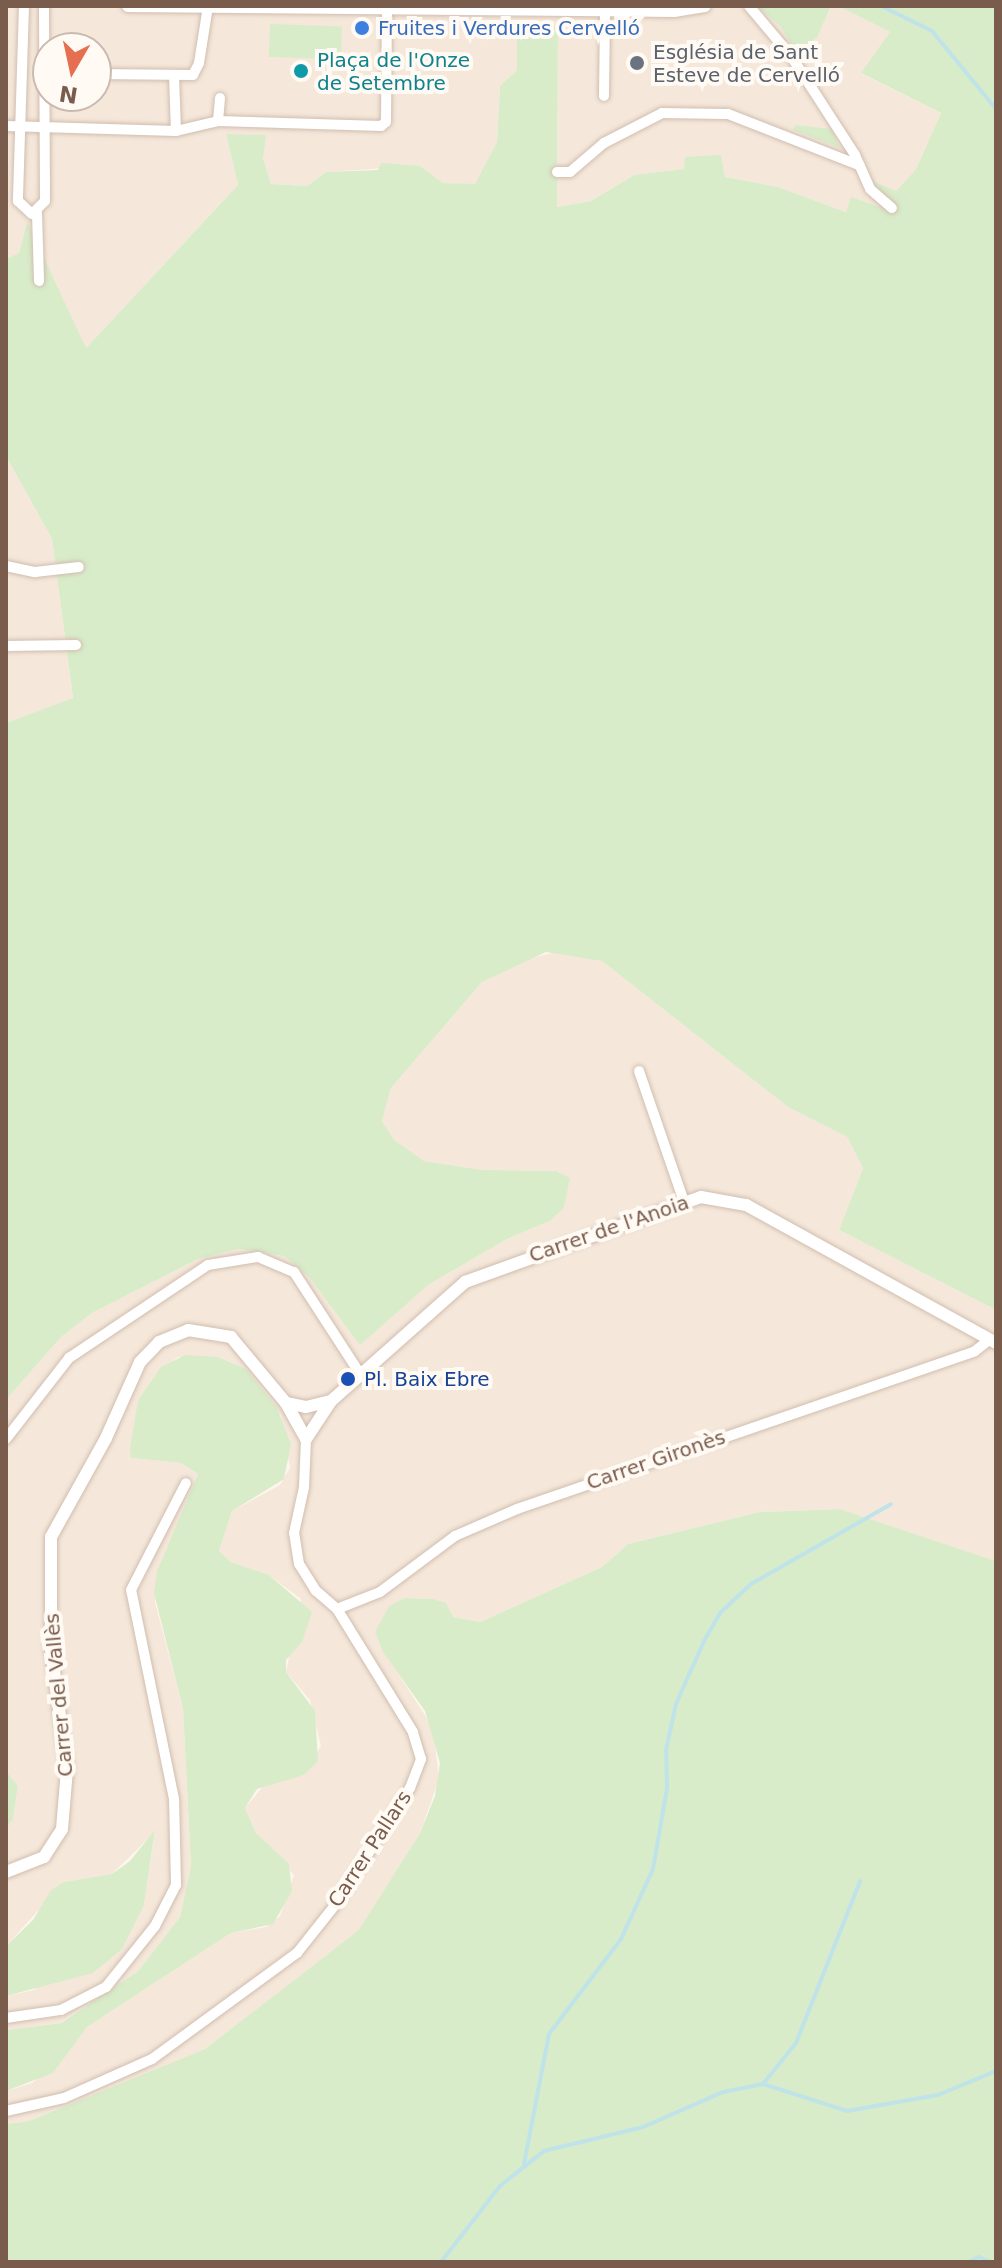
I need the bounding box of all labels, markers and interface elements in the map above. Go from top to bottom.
place label: Fruites i Verdures Cervelló [378,16,640,40]
marker: Fruites i Verdures Cervelló [353,19,371,37]
north arrow [32,32,112,112]
place label: Església de Sant Esteve de Cervelló [653,40,840,87]
place label: Plaça de l'Onze de Setembre [317,48,470,95]
marker: Església de Sant Esteve de Cervelló [628,54,646,72]
marker: Plaça de l'Onze de Setembre [292,62,310,80]
text: N [57,80,80,108]
street label: Carrer de l'Anoia [526,1190,692,1268]
place label: Pl. Baix Ebre [364,1367,489,1391]
marker: Pl. Baix Ebre [339,1370,357,1388]
street label: Carrer Gironès [583,1425,729,1495]
street label: Carrer del Vallès [40,1612,78,1778]
street label: Carrer Pallars [323,1786,417,1912]

